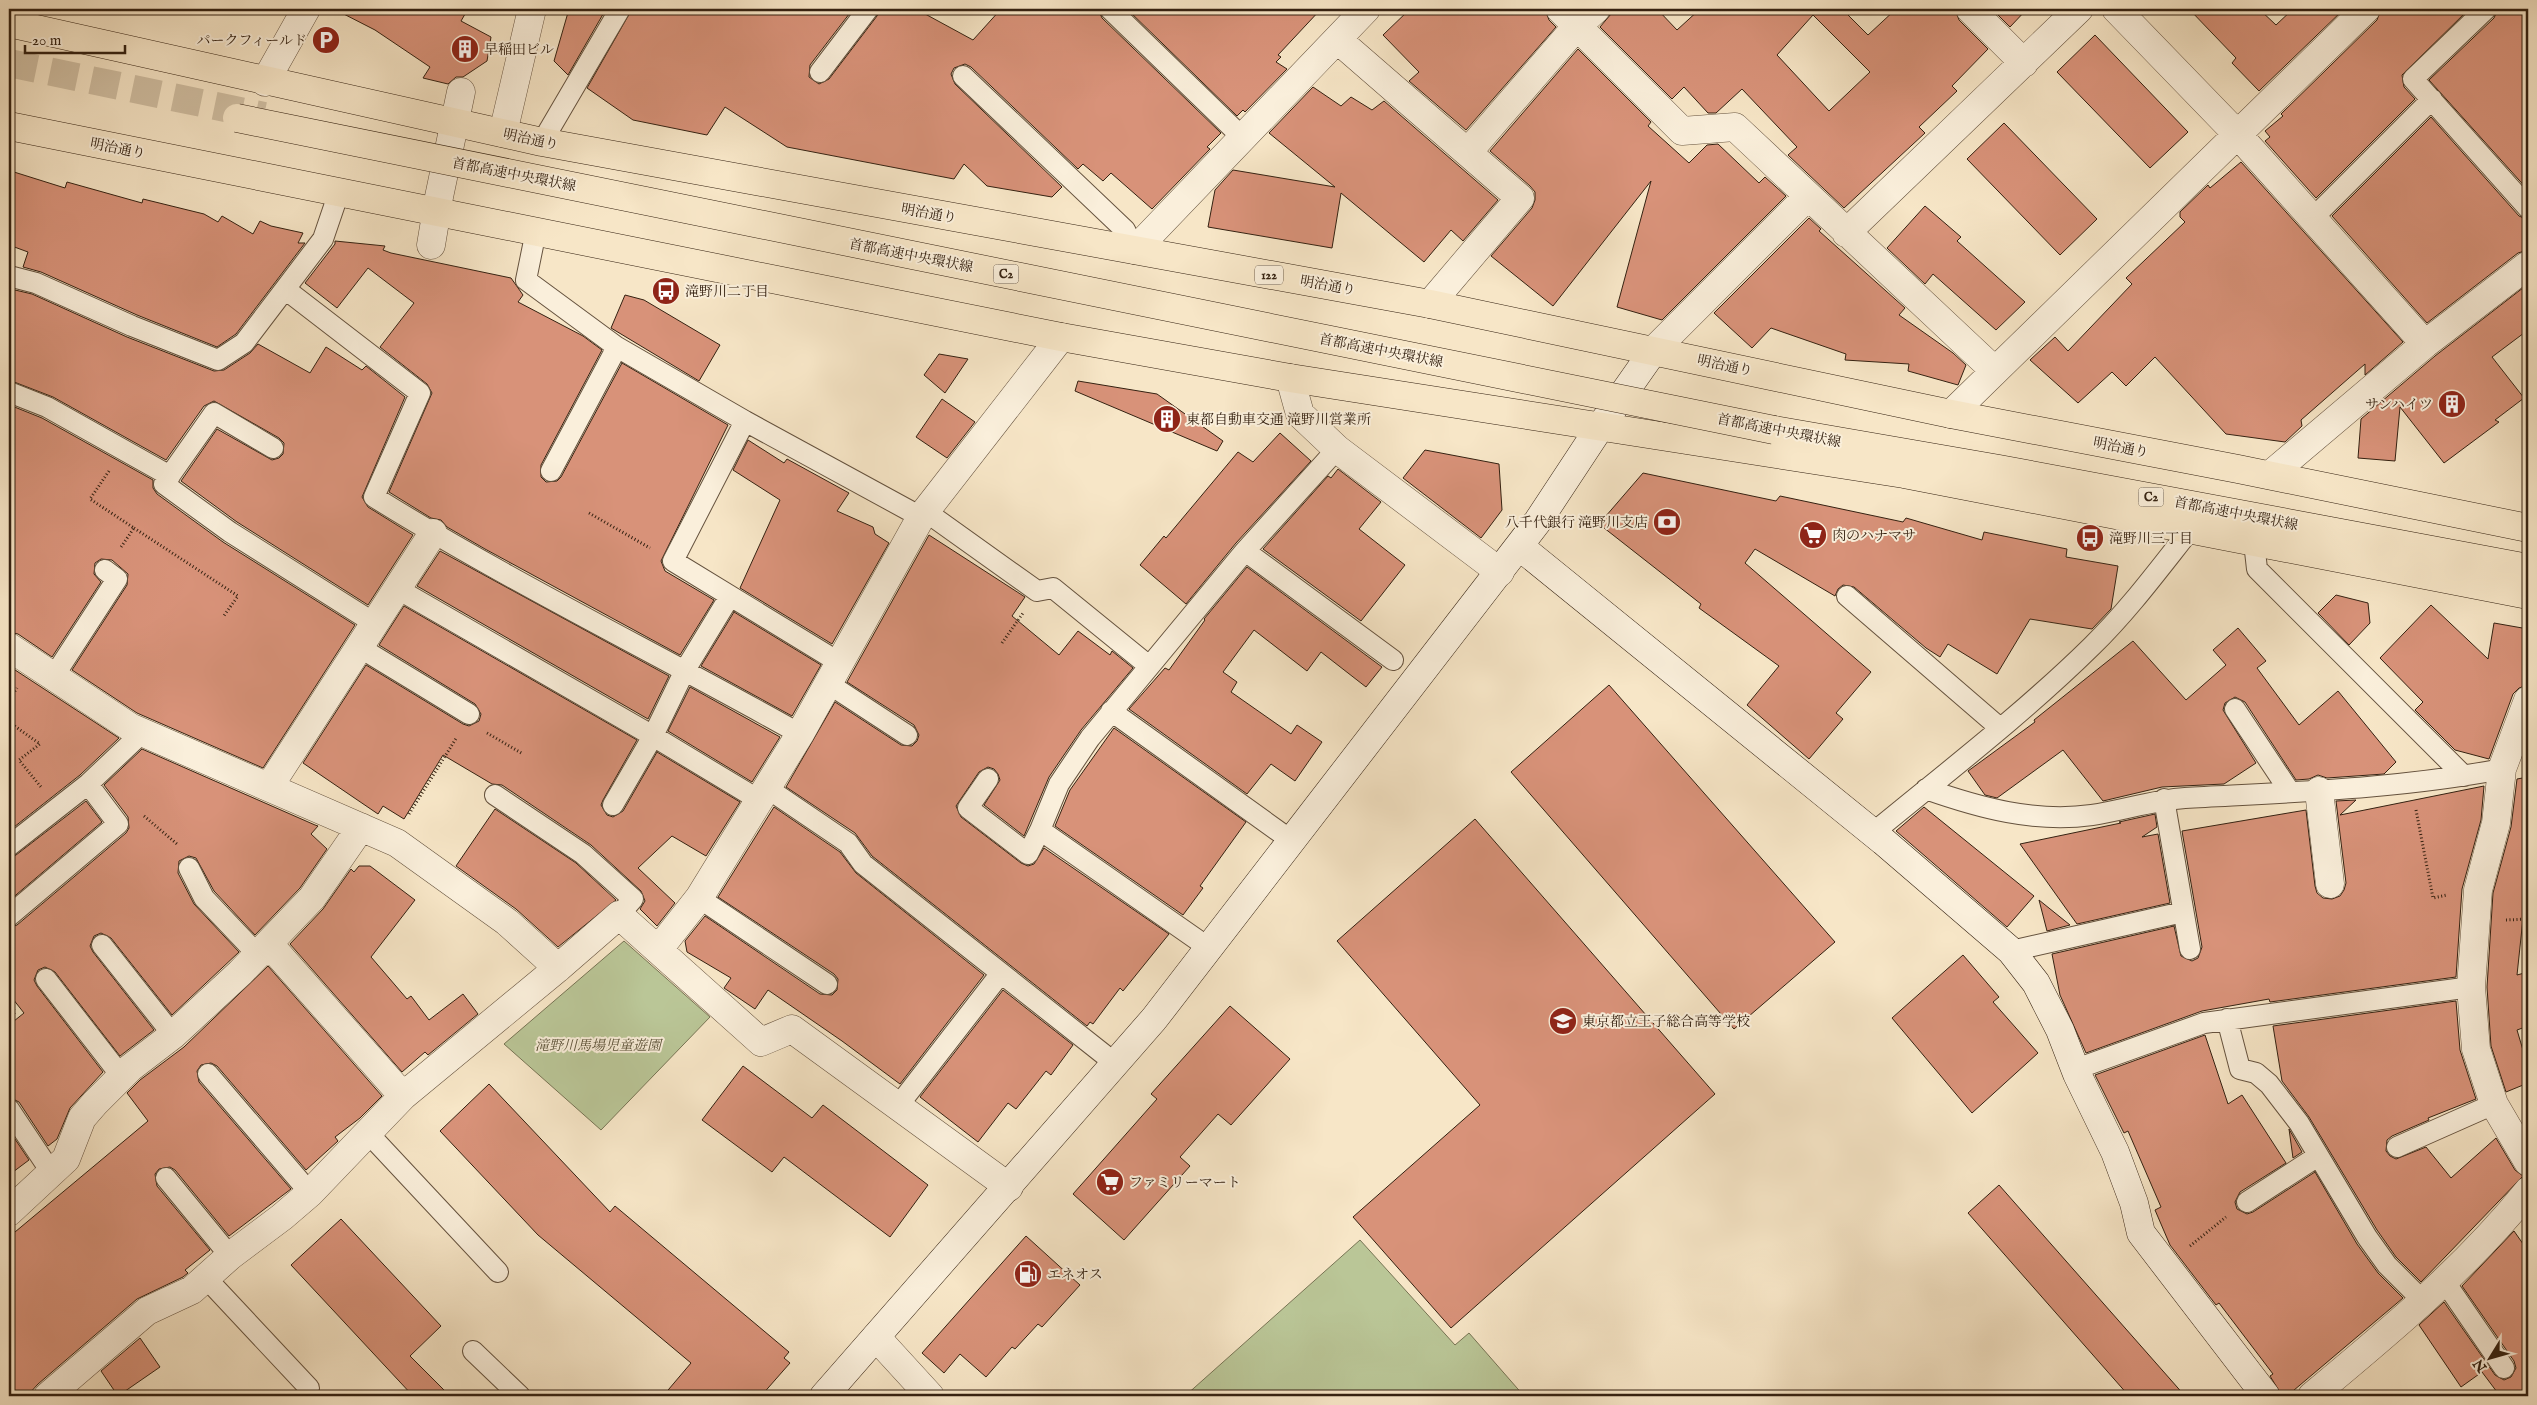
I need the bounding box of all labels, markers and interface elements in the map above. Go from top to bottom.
scale bar [25,22,125,54]
parking icon: パークフィールド [311,25,341,55]
text: 20 m [32,31,62,50]
place label: パークフィールド [196,32,307,50]
building icon: 早稲田ビル [450,34,480,64]
place label: 早稲田ビル [484,41,554,59]
street label: 明治通り [502,125,560,155]
street label: 明治通り [89,135,147,163]
street label: 首都高速中央環状線 [450,154,577,196]
street label: 明治通り [900,200,958,228]
street label: 首都高速中央環状線 [847,235,974,277]
road number: C2 [994,264,1018,284]
road number: 122 [1255,266,1283,284]
street label: 明治通り [1299,272,1357,300]
bus stop icon: 滝野川二丁目 [651,276,681,306]
place label: 滝野川二丁目 [685,283,769,301]
street label: 首都高速中央環状線 [1317,330,1444,372]
street label: 明治通り [1696,351,1754,381]
building icon: サンハイツ [2437,389,2467,419]
place label: サンハイツ [2365,396,2433,414]
building icon: 東都自動車交通 滝野川営業所 [1152,404,1182,434]
street label: 首都高速中央環状線 [1715,410,1842,452]
place label: 東都自動車交通 滝野川営業所 [1186,411,1371,429]
street label: 明治通り [2092,434,2150,462]
road number: C2 [2138,488,2164,507]
street label: 首都高速中央環状線 [2172,493,2299,535]
bank icon: 八千代銀行 滝野川支店 [1652,507,1682,537]
place label: 八千代銀行 滝野川支店 [1505,514,1648,532]
supermarket icon: 肉のハナマサ [1798,520,1828,550]
bus stop icon: 滝野川三丁目 [2075,523,2105,553]
place label: 肉のハナマサ [1832,527,1916,545]
place label: 滝野川三丁目 [2109,530,2193,548]
school or university icon: 東京都立王子総合高等学校 [1548,1006,1578,1036]
place label: 東京都立王子総合高等学校 [1582,1013,1750,1031]
park label: 滝野川馬場児童遊園 [535,1037,663,1055]
supermarket icon: ファミリーマート [1095,1167,1125,1197]
place label: ファミリーマート [1129,1174,1241,1192]
fuel station icon: エネオス [1013,1259,1043,1289]
place label: エネオス [1047,1266,1103,1284]
north arrow [2464,1332,2514,1382]
text: N [2470,1355,2492,1376]

